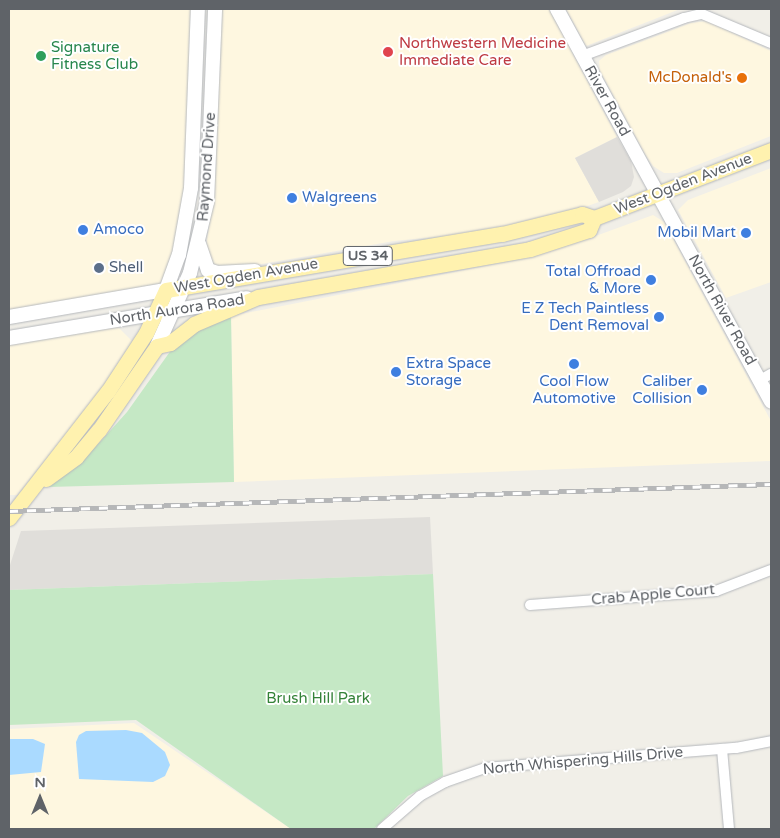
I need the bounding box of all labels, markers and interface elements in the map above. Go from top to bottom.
place label: Northwestern Medicine Immediate Care [399,34,566,69]
place label: Signature Fitness Club [51,38,138,73]
marker: Northwestern Medicine Immediate Care [381,45,395,59]
marker: Signature Fitness Club [35,50,47,62]
street label: River Road [580,62,634,140]
place label: McDonald's [648,69,732,87]
marker: McDonald's [736,72,748,84]
street label: Raymond Drive [194,112,220,222]
street label: West Ogden Avenue [612,149,754,219]
place label: Walgreens [302,189,377,207]
marker: Walgreens [286,192,298,204]
place label: Amoco [93,221,144,239]
marker: Amoco [77,224,89,236]
place label: Mobil Mart [657,224,736,242]
marker: Mobil Mart [740,227,752,239]
road number: US 34 [342,245,394,268]
street label: North River Road [684,252,760,368]
street label: West Ogden Avenue [173,254,319,298]
place label: Shell [109,259,143,277]
marker: Shell [93,262,105,274]
place label: Total Offroad & More [546,262,641,297]
marker: Total Offroad & More [645,274,657,286]
street label: North Aurora Road [108,290,246,330]
place label: E Z Tech Paintless Dent Removal [521,299,649,334]
marker: E Z Tech Paintless Dent Removal [653,311,665,323]
place label: Extra Space Storage [406,354,491,389]
marker: Cool Flow Automotive [568,358,580,370]
marker: Extra Space Storage [390,366,402,378]
place label: Cool Flow Automotive [532,372,616,407]
place label: Caliber Collision [632,372,692,407]
marker: Caliber Collision [696,384,708,396]
street label: Crab Apple Court [590,581,716,609]
park label: Brush Hill Park [266,690,370,708]
street label: North Whispering Hills Drive [482,743,684,779]
north arrow [15,773,65,823]
text: N [34,774,46,791]

